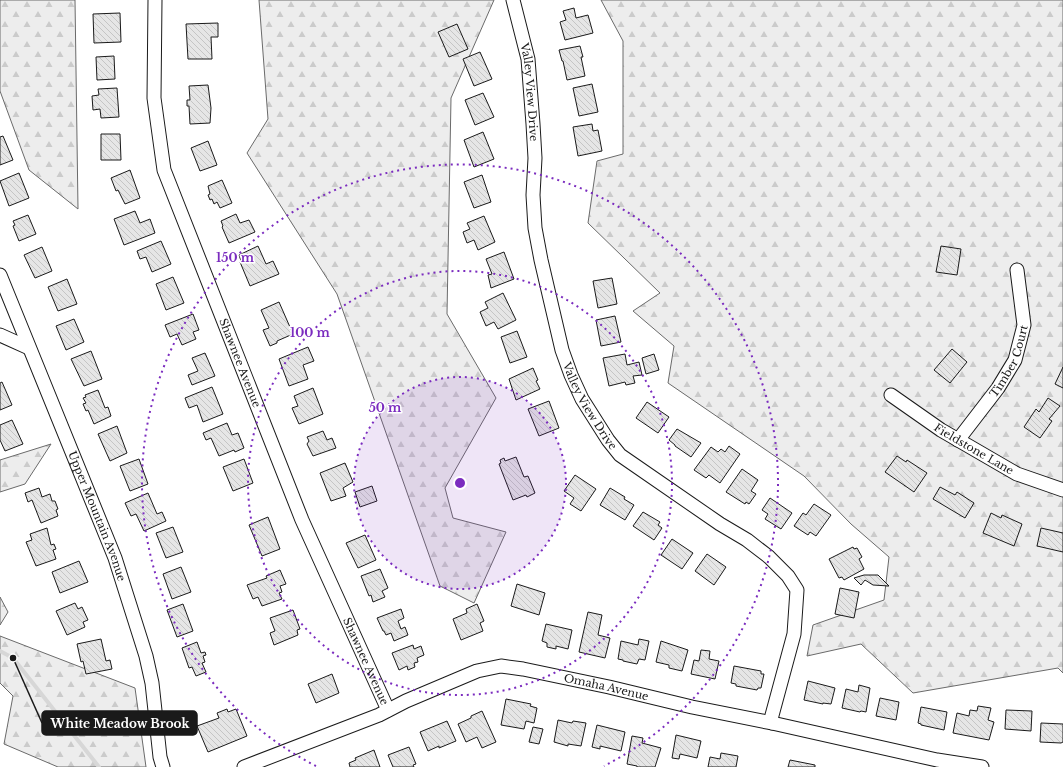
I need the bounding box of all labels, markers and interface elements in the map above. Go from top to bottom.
street label: Valley View Drive [517,41,541,142]
text: 150 m [216,250,255,265]
street label: Shawnee Avenue [216,316,264,410]
street label: Timber Court [986,323,1031,400]
text: 100 m [290,325,331,340]
street label: Valley View Drive [560,359,620,453]
text: 50 m [369,400,402,415]
street label: Fieldstone Lane [931,420,1016,478]
street label: Upper Mountain Avenue [65,449,129,583]
centre of rings [453,476,467,490]
street label: Shawnee Avenue [340,615,392,707]
street label: Omaha Avenue [563,671,650,703]
callout: White Meadow Brook [42,711,197,735]
text: White Meadow Brook [50,716,191,731]

